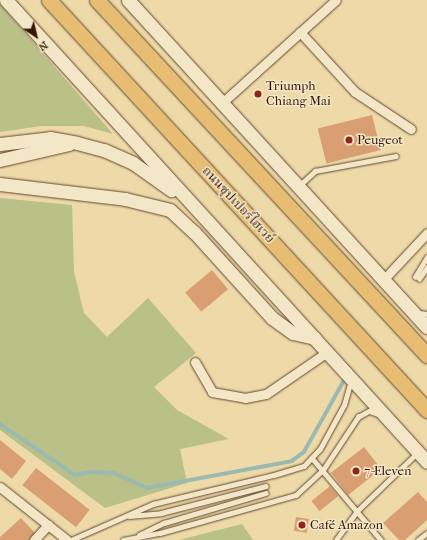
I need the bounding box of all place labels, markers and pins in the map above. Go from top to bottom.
place label: Triumph Chiang Mai [266,79,331,110]
marker: Triumph Chiang Mai [253,89,263,99]
place label: Peugeot [357,132,403,148]
marker: Peugeot [344,135,354,145]
place label: 7-Eleven [364,463,412,479]
marker: 7-Eleven [351,466,361,476]
place label: Café Amazon [310,517,383,533]
marker: Café Amazon [297,520,307,530]

